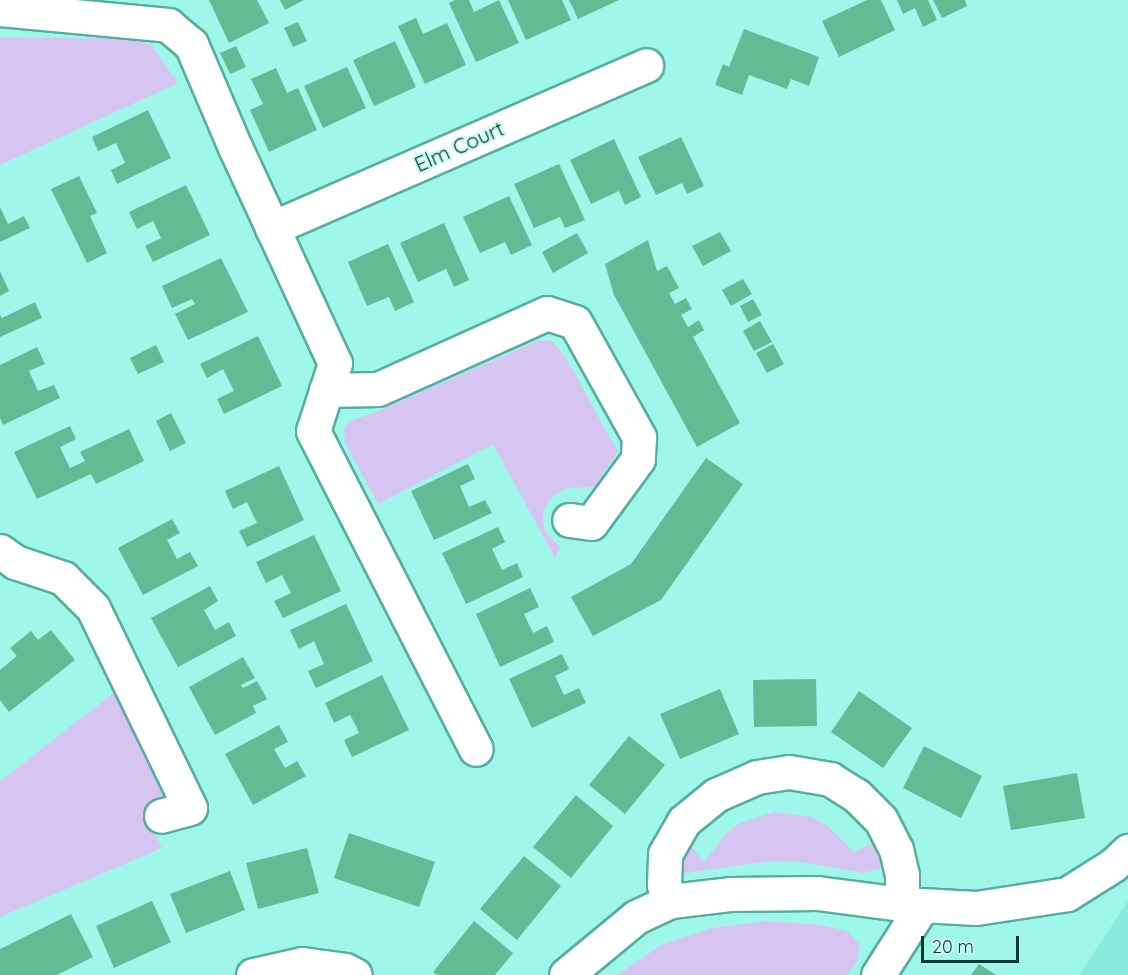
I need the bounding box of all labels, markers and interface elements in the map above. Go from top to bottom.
street label: Elm Court [410,115,508,177]
scale bar [924,924,1022,962]
text: 20 m [932,935,974,958]

